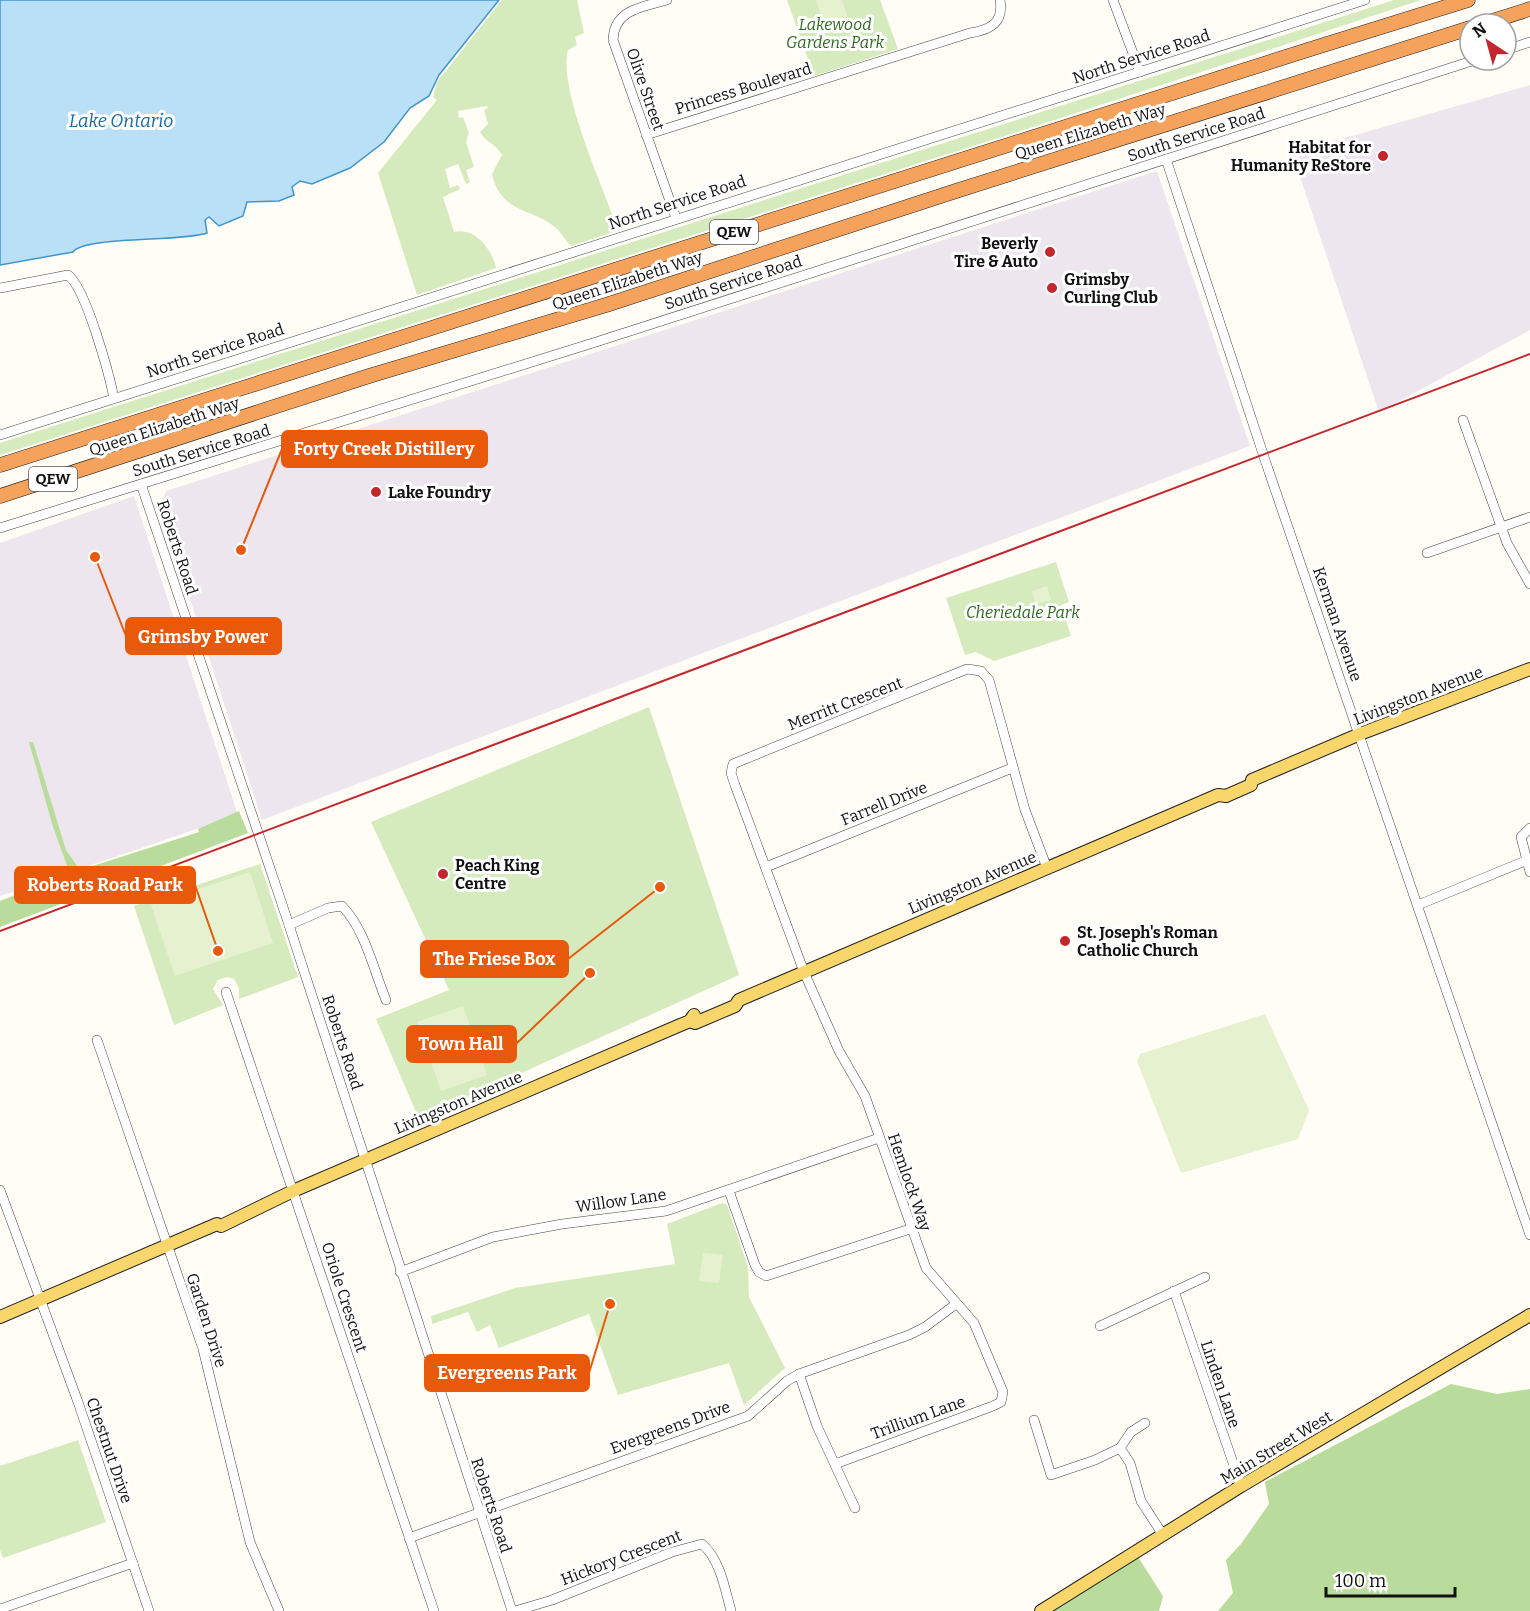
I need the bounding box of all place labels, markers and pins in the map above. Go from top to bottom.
place label: Habitat for Humanity ReStore [1231,138,1371,175]
marker: Habitat for Humanity ReStore [1376,149,1390,163]
place label: Beverly Tire & Auto [954,234,1038,271]
marker: Beverly Tire & Auto [1043,245,1057,259]
place label: Grimsby Curling Club [1064,270,1158,307]
marker: Grimsby Curling Club [1045,281,1059,295]
callout: Forty Creek Distillery [282,431,487,467]
place label: Lake Foundry [388,483,491,502]
marker: Lake Foundry [369,485,383,499]
callout: Grimsby Power [126,618,281,654]
place label: Peach King Centre [455,856,539,893]
callout: Roberts Road Park [15,867,195,903]
marker: Peach King Centre [436,867,450,881]
place label: St. Joseph's Roman Catholic Church [1077,923,1218,960]
marker: St. Joseph's Roman Catholic Church [1058,934,1072,948]
callout: The Friese Box [421,941,568,977]
callout: Town Hall [407,1026,516,1062]
callout: Evergreens Park [425,1355,589,1391]

